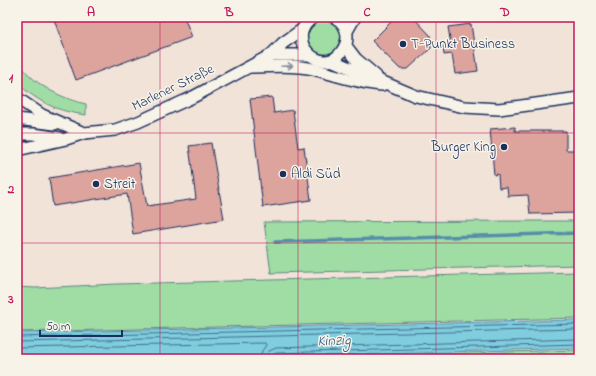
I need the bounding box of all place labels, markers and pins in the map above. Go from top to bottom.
place label: T-Punkt Business [411,34,515,55]
marker: T-Punkt Business [398,39,408,49]
place label: Burger King [430,137,496,159]
marker: Burger King [499,142,509,152]
place label: Aldi Süd [291,164,341,185]
marker: Aldi Süd [278,169,288,179]
place label: Streit [104,174,136,195]
marker: Streit [91,179,101,189]

